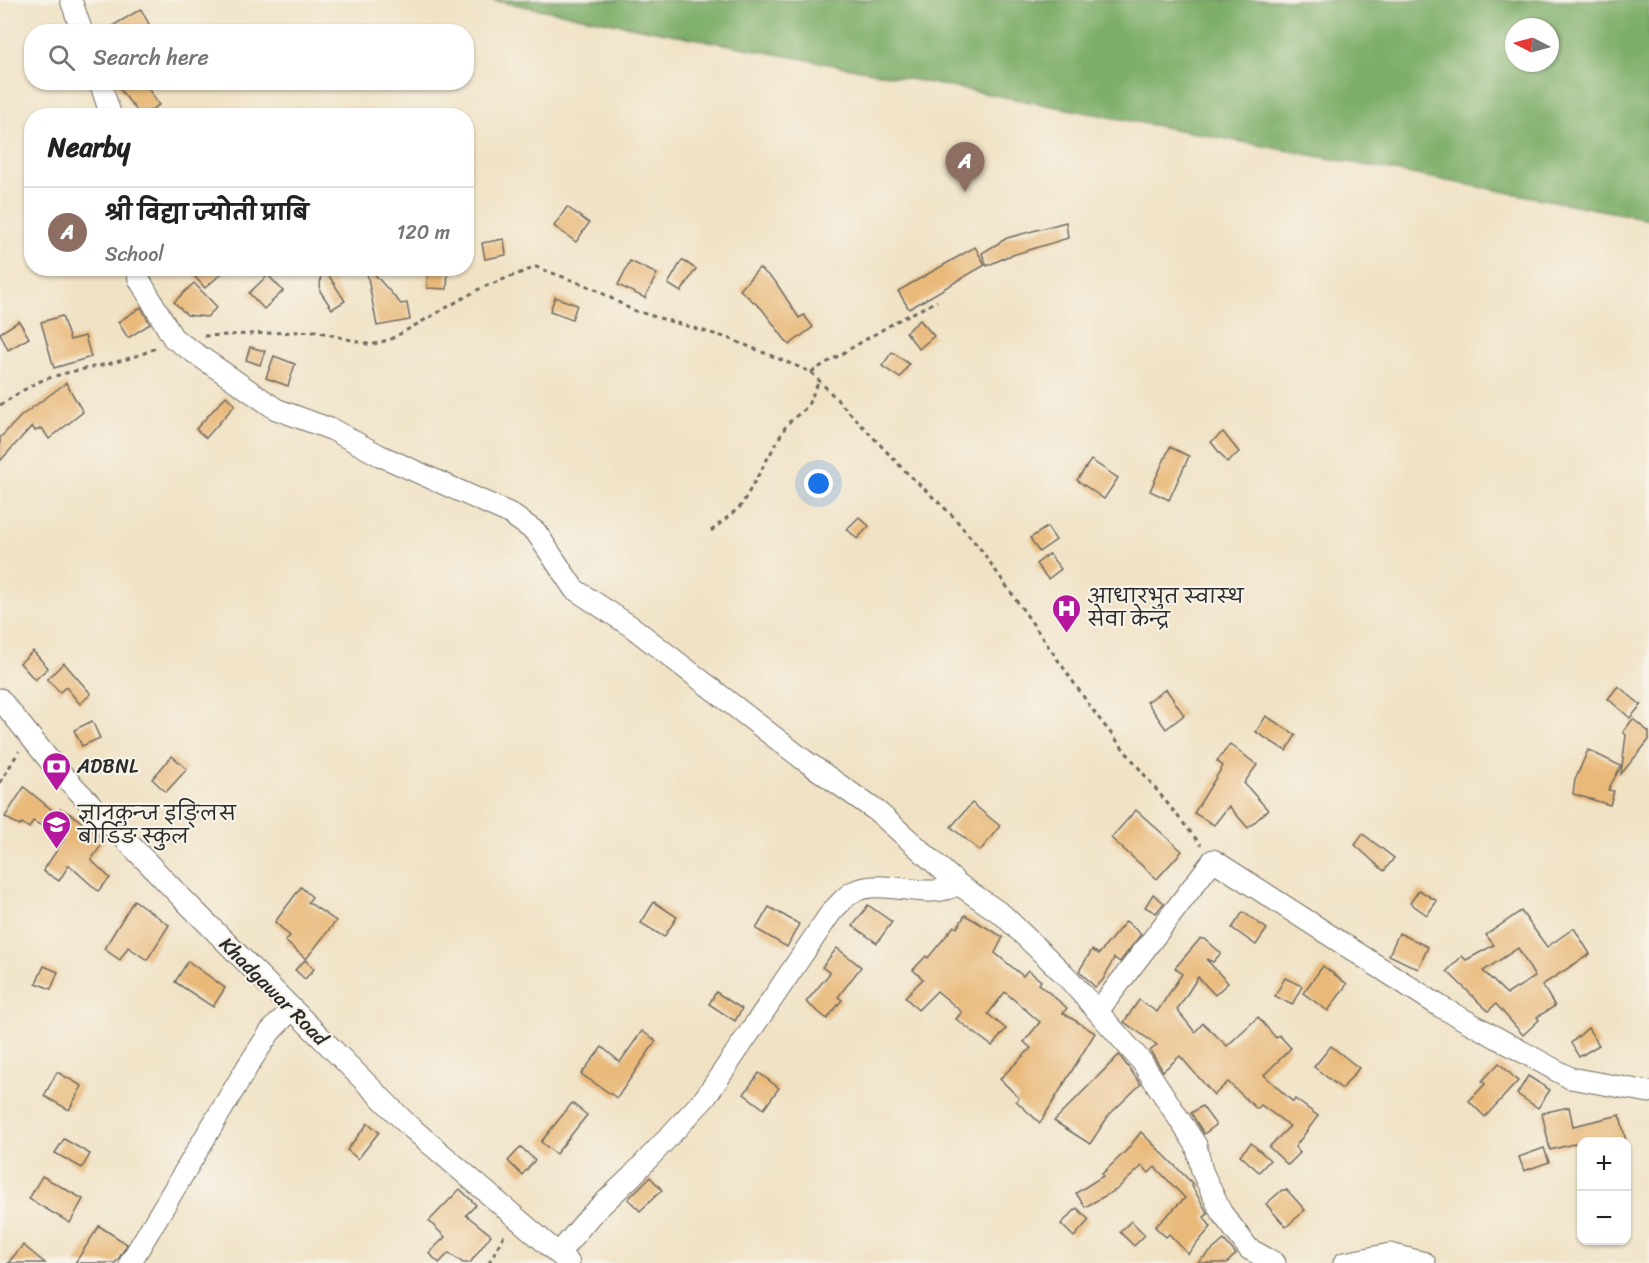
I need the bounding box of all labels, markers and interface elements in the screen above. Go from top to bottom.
north arrow [1505,18,1559,72]
search box [24,24,474,90]
text: Search here [93,38,209,77]
icon: search [45,41,78,74]
text: Nearby [48,124,130,170]
pin: A [946,142,984,192]
text: श्री विद्या ज्योती प्राबि [105,193,309,232]
text: A [61,215,74,250]
text: 120 m [397,215,450,250]
text: School [105,237,164,272]
your location [804,469,833,498]
place label: आधारभुत स्वास्थ सेवा केन्द्र [1087,579,1245,637]
hospital icon: आधारभुत स्वास्थ सेवा केन्द्र [1050,592,1082,634]
place label: ADBNL [76,749,139,784]
bank icon: ADBNL [40,750,72,792]
place label: ज्ञानकुन्ज इङ्लिस बोर्डिङ स्कुल [77,796,237,854]
school or university icon: ज्ञानकुन्ज इङ्लिस बोर्डिङ स्कुल [41,808,73,850]
street label: Khadgawar Road [211,928,338,1055]
map controls [1577,1137,1631,1245]
button: + [1577,1137,1631,1191]
button: − [1577,1191,1631,1245]

